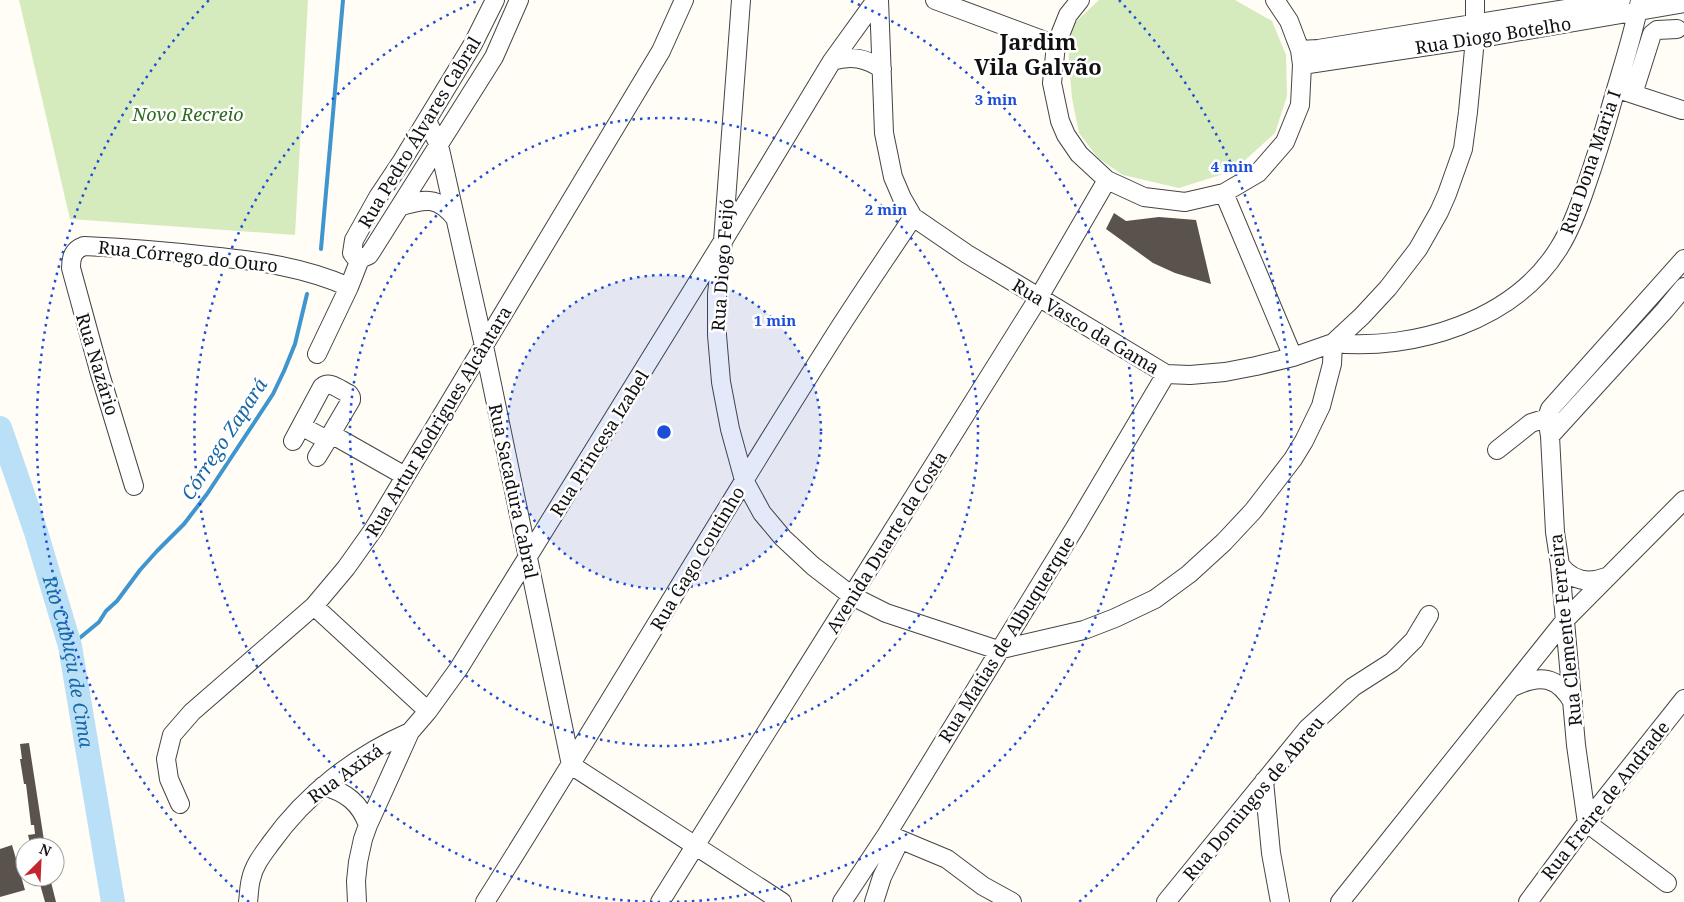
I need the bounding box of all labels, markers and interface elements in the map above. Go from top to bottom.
street label: Rua Diogo Botelho [1413,11,1573,59]
district label: Jardim Vila Galvão [974,26,1102,81]
street label: Rua Pedro Álvares Cabral [352,32,486,232]
street label: Rua Dona Maria I [1554,87,1626,237]
text: 3 min [975,89,1017,109]
park label: Novo Recreio [131,102,244,126]
text: 4 min [1211,156,1253,176]
street label: Rua Diogo Feijó [705,198,739,332]
text: 2 min [865,199,907,219]
street label: Rua Córrego do Ouro [97,235,279,277]
street label: Rua Vasco da Gama [1008,273,1164,379]
street label: Rua Artur Rodrigues Alcântara [360,301,516,541]
street label: Rua Nazário [71,310,125,418]
text: 1 min [754,310,796,330]
street label: Rua Princesa Izabel [544,365,654,521]
water label: Córrego Zapará [175,373,273,505]
street label: Rua Sacadura Cabral [484,401,544,581]
centre of rings [655,423,673,441]
street label: Avenida Duarte da Costa [820,446,952,638]
street label: Rua Gago Coutinho [644,481,750,635]
street label: Rua Matias de Albuquerque [933,531,1079,747]
street label: Rua Clemente Ferreira [1543,533,1587,727]
water label: Rio Cabuçu de Cima [36,571,100,750]
street label: Rua Domingos de Abreu [1177,710,1329,885]
street label: Rua Freire de Andrade [1536,716,1674,884]
street label: Rua Axixá [303,738,387,808]
north arrow [15,837,65,887]
text: N [37,839,54,861]

